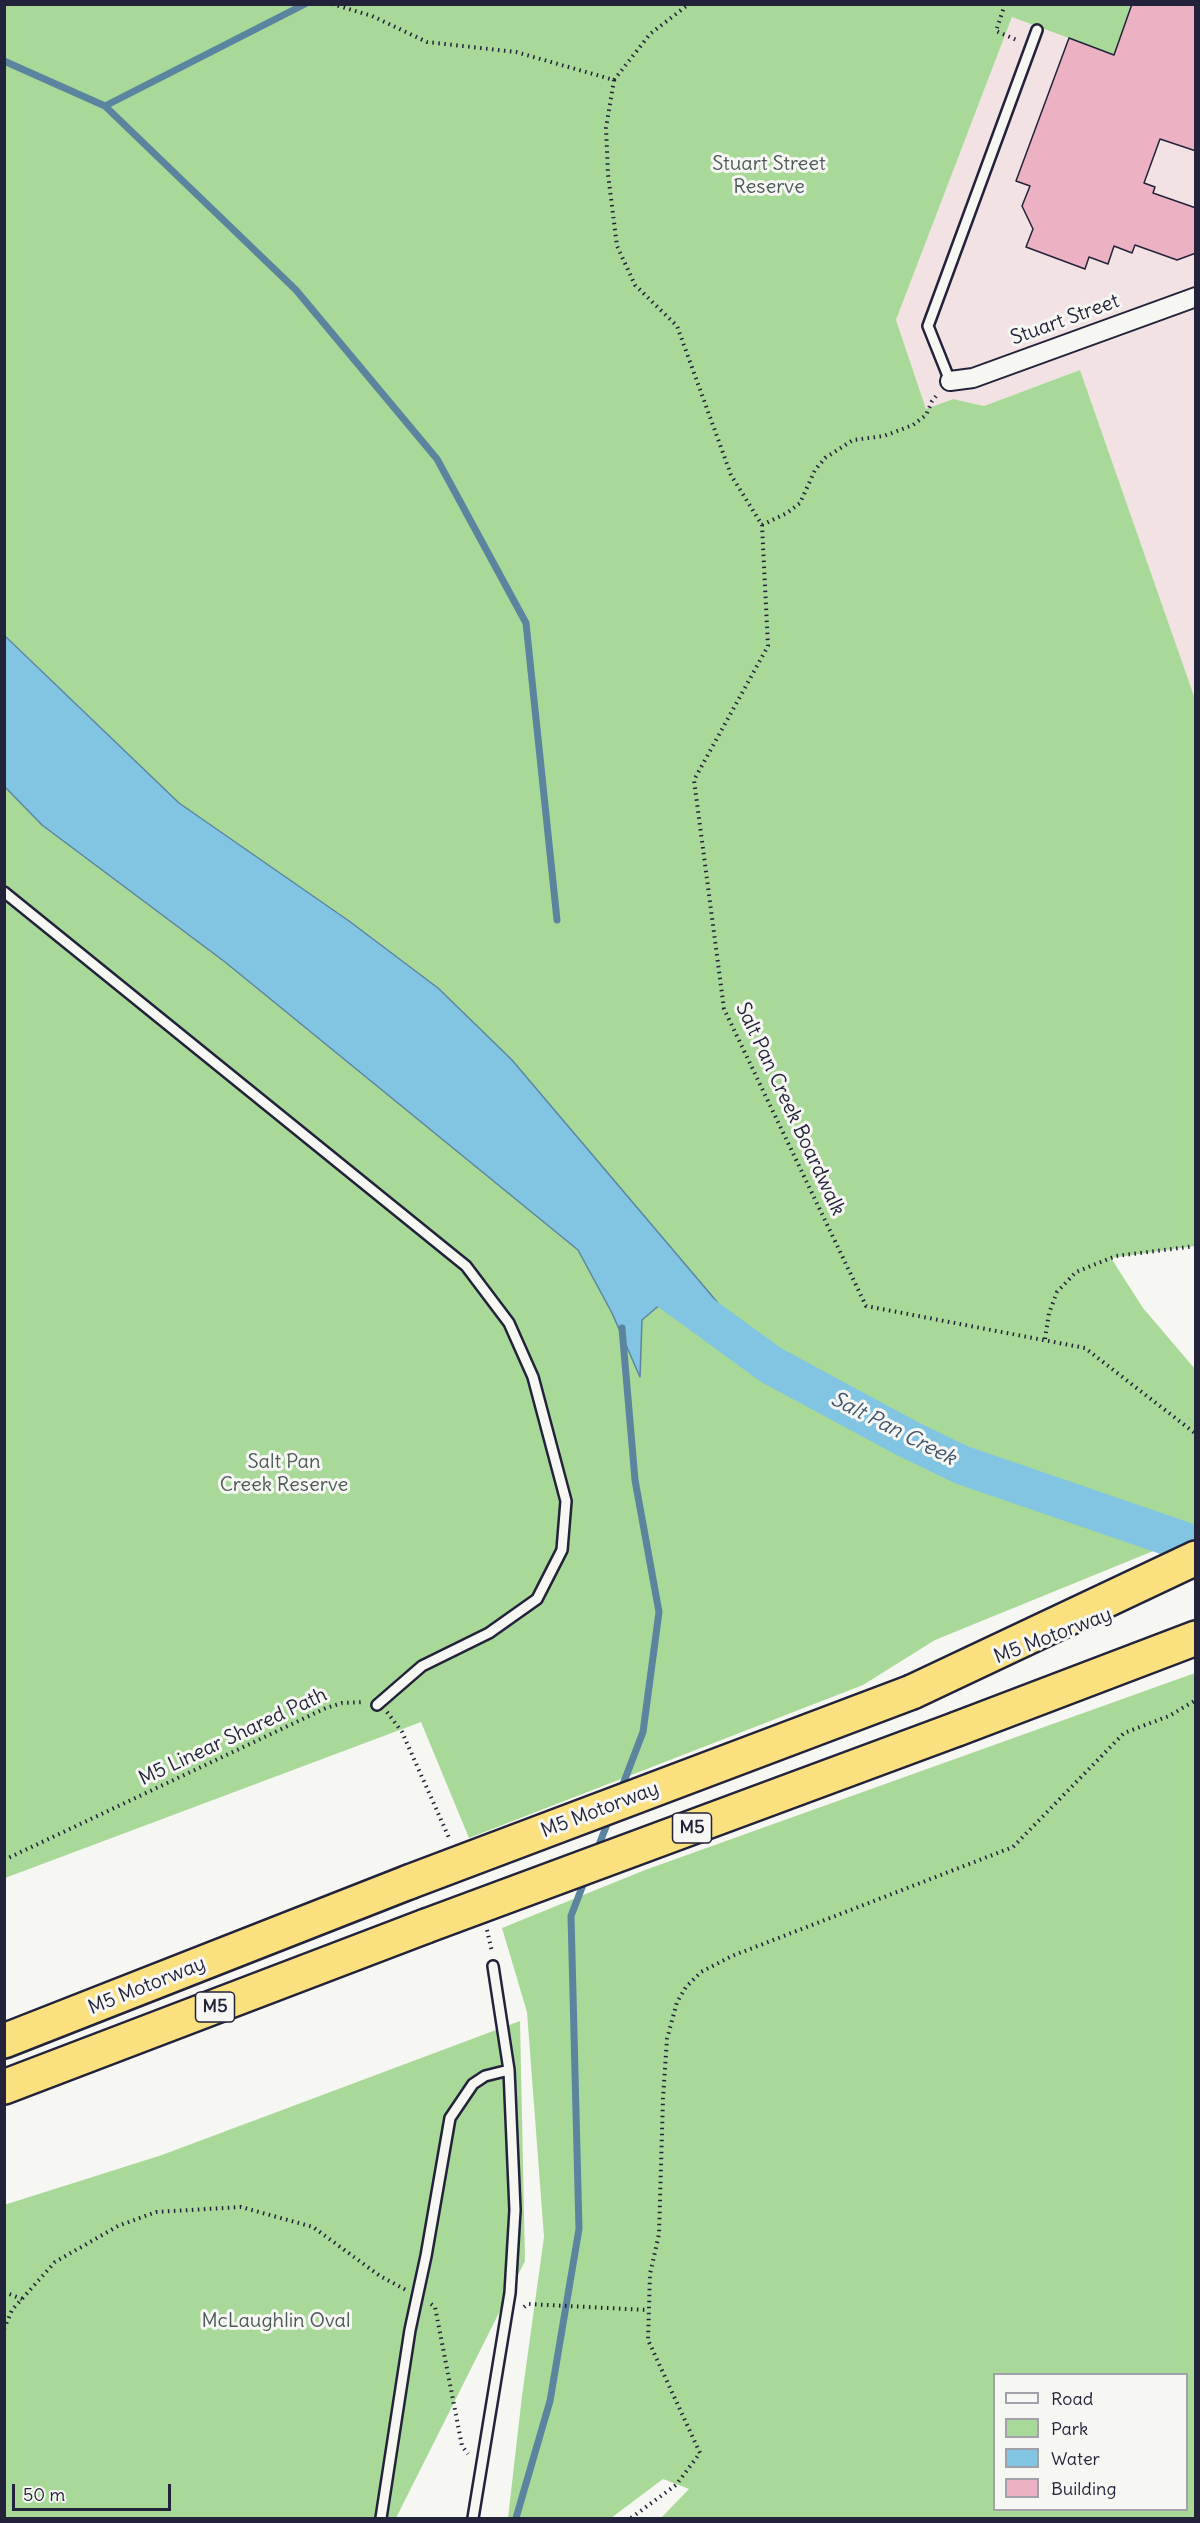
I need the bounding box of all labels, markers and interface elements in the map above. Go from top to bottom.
park label: Stuart Street Reserve [712,152,826,199]
street label: Stuart Street [1008,289,1122,351]
street label: Salt Pan Creek Boardwalk [730,999,850,1219]
water label: Salt Pan Creek [826,1387,960,1471]
park label: Salt Pan Creek Reserve [220,1450,348,1497]
street label: M5 Motorway [991,1603,1115,1669]
street label: M5 Linear Shared Path [135,1683,331,1791]
street label: M5 Motorway [538,1777,662,1843]
road number: M5 [672,1813,712,1843]
street label: M5 Motorway [85,1952,209,2020]
road number: M5 [196,1992,234,2022]
park label: McLaughlin Oval [202,2309,350,2333]
legend [993,2373,1188,2511]
text: Road [1051,2387,1093,2410]
text: Park [1051,2417,1088,2440]
text: Water [1051,2447,1100,2470]
scale bar [15,2472,174,2510]
text: Building [1051,2477,1116,2500]
text: 50 m [23,2483,65,2506]

